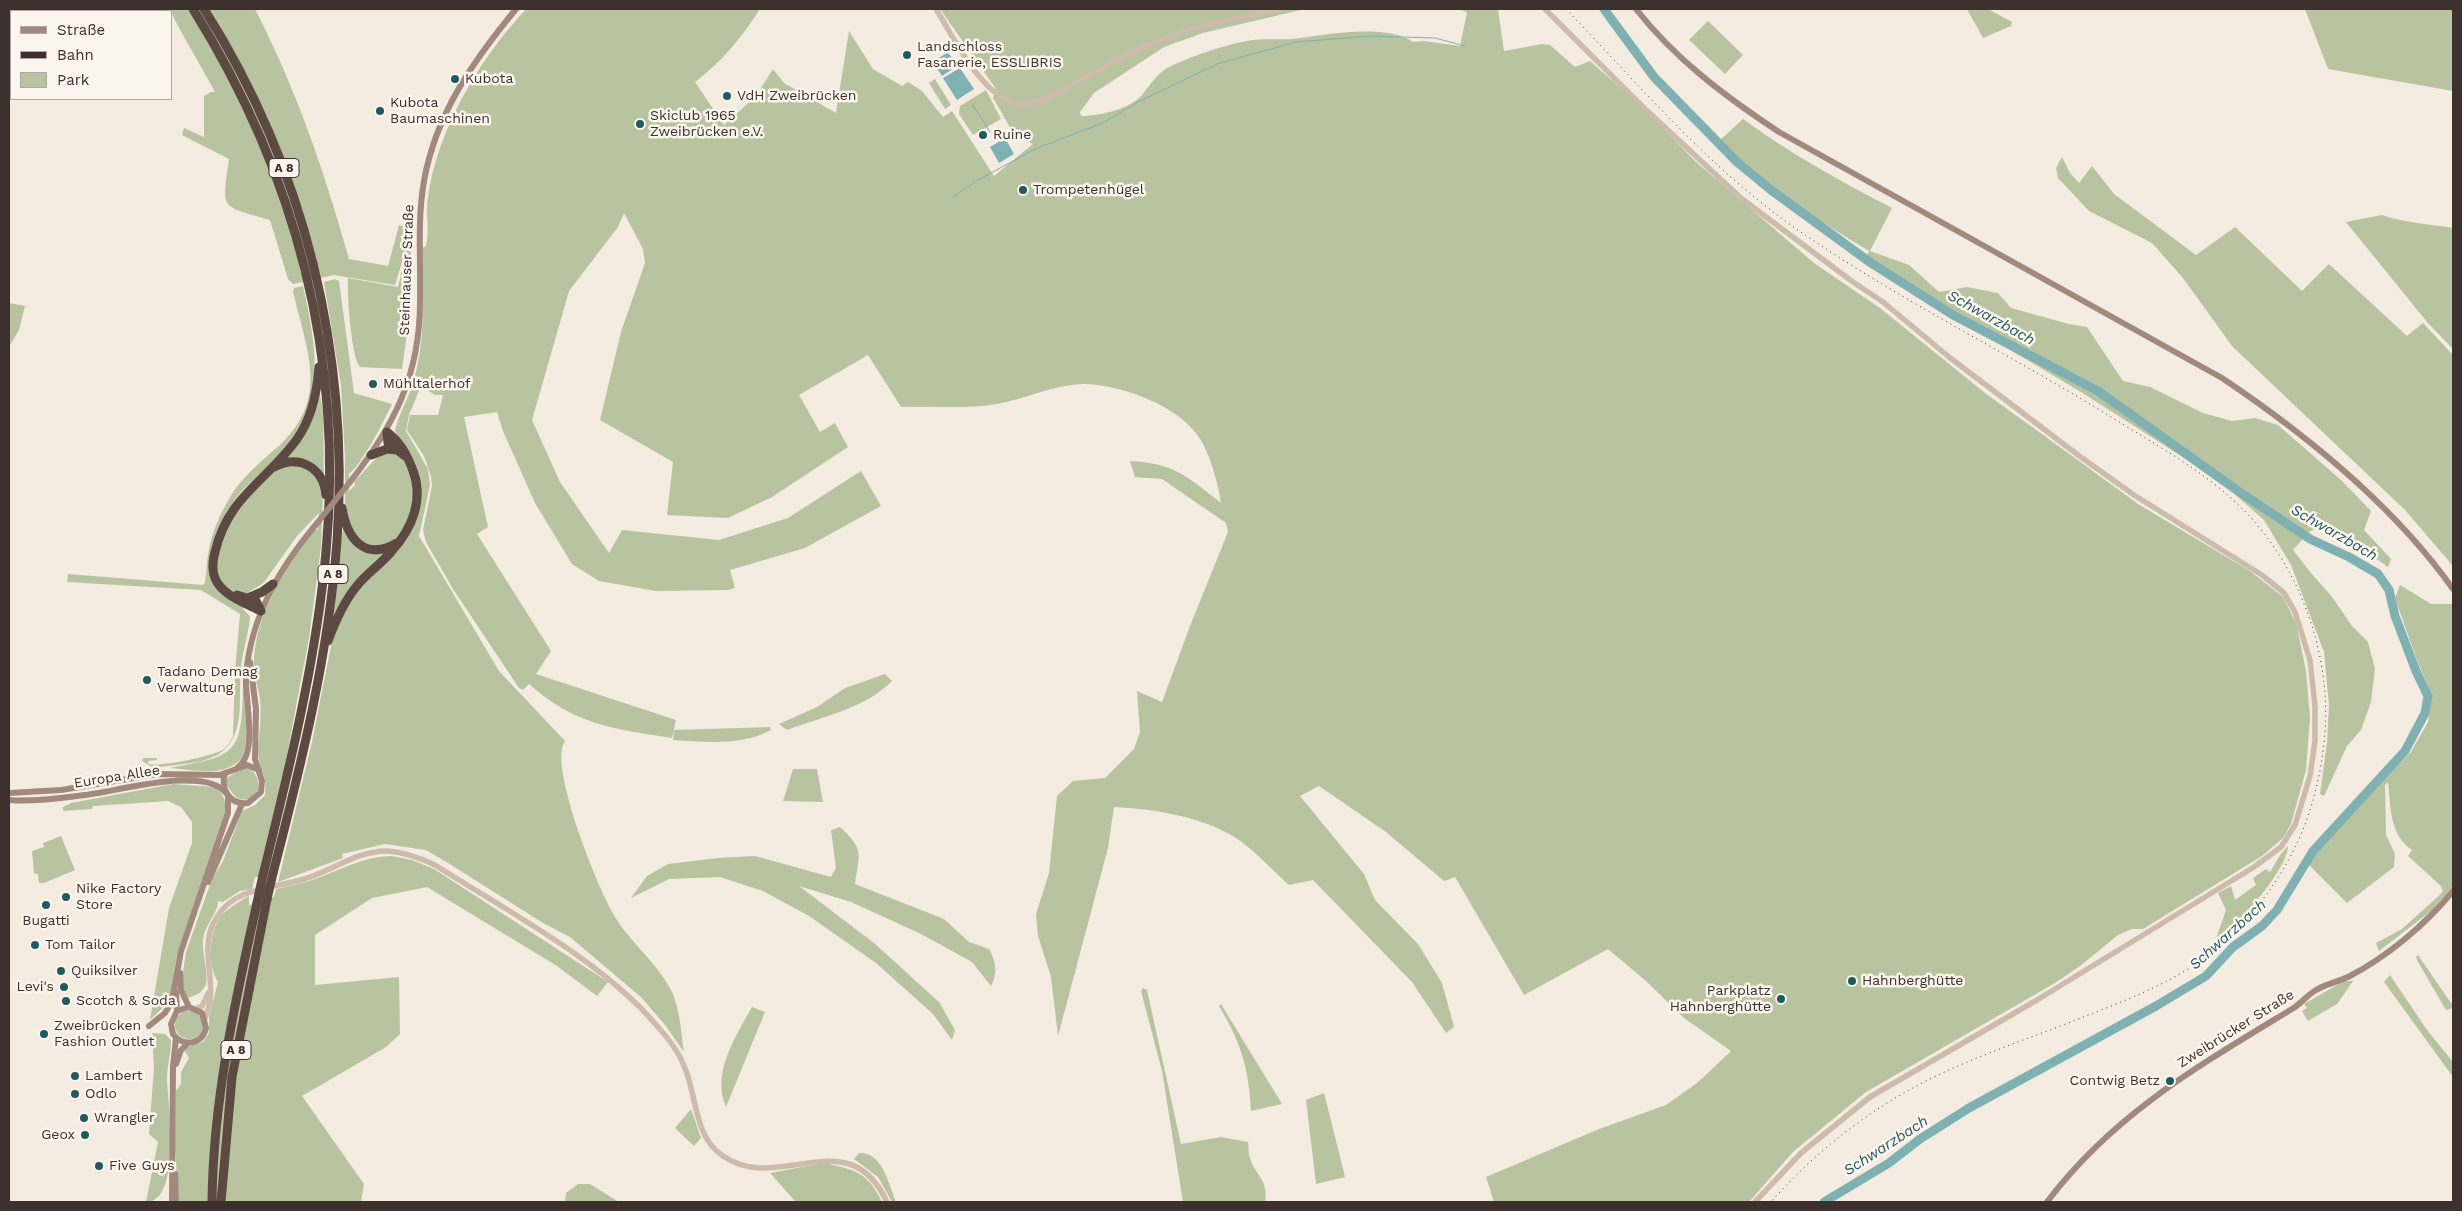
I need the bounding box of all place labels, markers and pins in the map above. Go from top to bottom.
place label: Landschloss Fasanerie, ESSLIBRIS [917,39,1062,72]
marker: Landschloss Fasanerie, ESSLIBRIS [901,49,913,61]
place label: Kubota [465,71,513,87]
marker: Kubota [449,73,461,85]
place label: VdH Zweibrücken [737,88,856,104]
marker: VdH Zweibrücken [721,90,733,102]
place label: Kubota Baumaschinen [390,95,490,128]
marker: Kubota Baumaschinen [374,105,386,117]
place label: Skiclub 1965 Zweibrücken e.V. [650,108,763,140]
marker: Skiclub 1965 Zweibrücken e.V. [634,118,646,130]
place label: Ruine [993,127,1031,143]
marker: Ruine [977,129,989,141]
place label: Trompetenhügel [1033,182,1144,198]
marker: Trompetenhügel [1017,184,1029,196]
place label: Mühltalerhof [383,376,470,392]
marker: Mühltalerhof [367,378,379,390]
place label: Tadano Demag Verwaltung [157,664,257,696]
marker: Tadano Demag Verwaltung [141,674,153,686]
place label: Nike Factory Store [76,881,161,914]
marker: Nike Factory Store [60,891,72,903]
marker: Bugatti [40,899,52,911]
place label: Bugatti [22,913,70,929]
place label: Tom Tailor [45,937,116,953]
marker: Tom Tailor [29,939,41,951]
place label: Quiksilver [71,963,138,979]
marker: Quiksilver [55,965,67,977]
place label: Hahnberghütte [1862,973,1963,989]
marker: Hahnberghütte [1846,975,1858,987]
place label: Levi's [16,979,54,995]
marker: Levi's [58,981,70,993]
place label: Parkplatz Hahnberghütte [1670,983,1771,1016]
place label: Scotch & Soda [76,993,176,1009]
marker: Parkplatz Hahnberghütte [1775,993,1787,1005]
marker: Scotch & Soda [60,995,72,1007]
place label: Zweibrücken Fashion Outlet [54,1018,154,1050]
marker: Zweibrücken Fashion Outlet [38,1028,50,1040]
place label: Lambert [85,1068,143,1084]
marker: Lambert [69,1070,81,1082]
place label: Contwig Betz [2070,1073,2160,1089]
marker: Contwig Betz [2164,1075,2176,1087]
place label: Odlo [85,1086,117,1102]
marker: Odlo [69,1088,81,1100]
place label: Wrangler [94,1110,155,1126]
marker: Wrangler [78,1112,90,1124]
place label: Geox [41,1127,75,1143]
marker: Geox [79,1129,91,1141]
place label: Five Guys [109,1158,175,1174]
marker: Five Guys [93,1160,105,1172]

